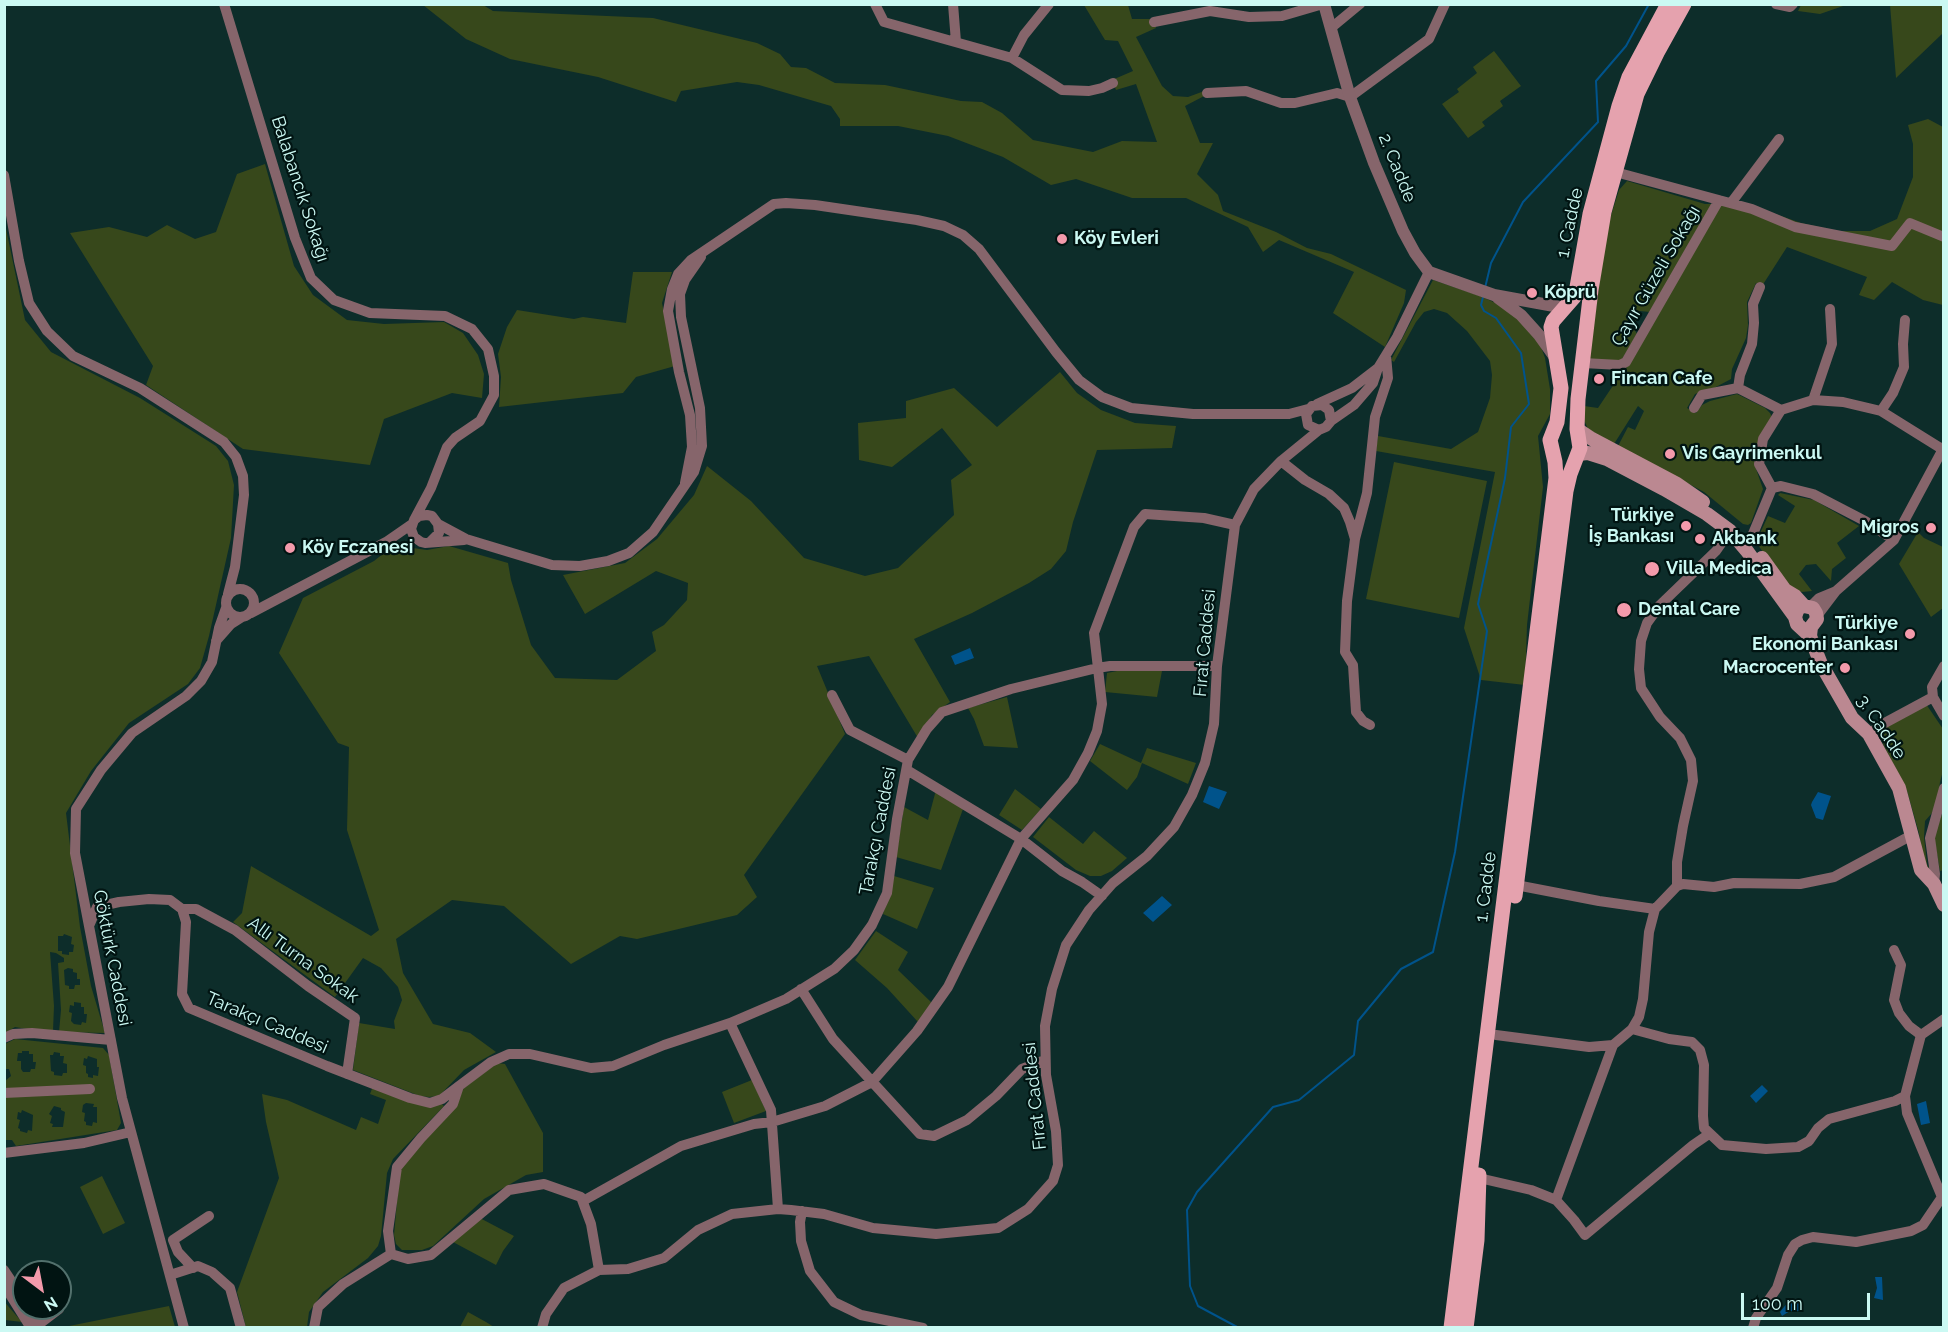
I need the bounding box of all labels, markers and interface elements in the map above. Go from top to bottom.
street label: Balabancık Sokağı [266,113,334,265]
street label: 2. Cadde [1373,130,1421,206]
street label: 1. Cadde [1552,186,1588,260]
street label: Çayır Güzeli Sokağı [1607,202,1705,350]
place label: Köy Evleri [1074,228,1159,250]
marker: Köy Evleri [1055,232,1069,246]
place label: Köprü [1544,282,1596,304]
marker: Köprü [1525,286,1539,300]
place label: Fincan Cafe [1611,368,1712,390]
marker: Fincan Cafe [1592,372,1606,386]
place label: Vis Gayrimenkul [1682,443,1822,465]
marker: Vis Gayrimenkul [1663,447,1677,461]
place label: Türkiye İş Bankası [1589,505,1674,548]
place label: Migros [1861,517,1919,539]
marker: Türkiye İş Bankası [1679,519,1693,533]
marker: Migros [1924,521,1938,535]
place label: Akbank [1712,528,1777,550]
marker: Akbank [1693,532,1707,546]
place label: Köy Eczanesi [302,537,413,559]
marker: Köy Eczanesi [283,541,297,555]
place label: Villa Medica [1666,558,1772,580]
marker: Villa Medica [1643,560,1661,578]
street label: Fırat Caddesi [1190,588,1220,698]
place label: Dental Care [1638,599,1740,621]
marker: Dental Care [1615,601,1633,619]
place label: Türkiye Ekonomi Bankası [1752,613,1898,656]
marker: Türkiye Ekonomi Bankası [1903,627,1917,641]
place label: Macrocenter [1723,657,1833,679]
marker: Macrocenter [1838,661,1852,675]
street label: 3. Cadde [1852,691,1910,763]
street label: Tarakçı Caddesi [855,765,901,897]
street label: 1. Cadde [1471,851,1501,923]
street label: Göktürk Caddesi [88,888,136,1028]
street label: Allı Turna Sokak [243,912,363,1008]
street label: Tarakçı Caddesi [203,988,331,1058]
street label: Fırat Caddesi [1019,1041,1051,1151]
north arrow [12,1260,72,1320]
scale bar [1744,1281,1873,1319]
text: N [41,1293,61,1315]
text: 100 m [1752,1293,1803,1314]

